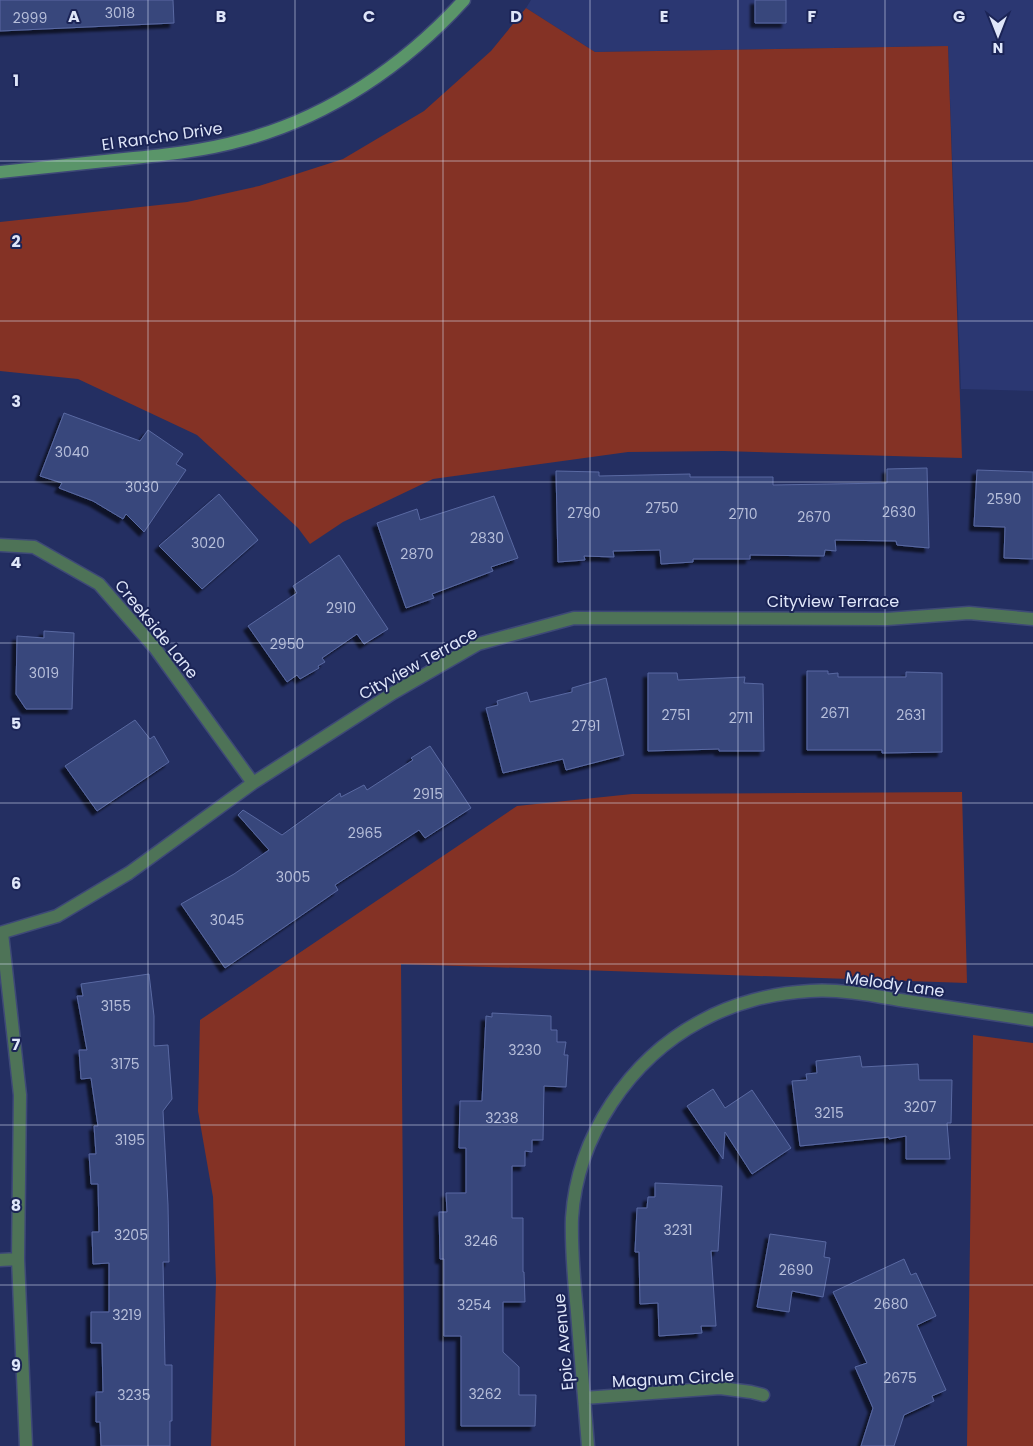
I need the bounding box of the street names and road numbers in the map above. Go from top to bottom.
street label: El Rancho Drive [100,117,224,156]
street label: Creekside Lane [109,575,204,684]
street label: Cityview Terrace [767,590,899,613]
street label: Cityview Terrace [355,621,482,706]
street label: Melody Lane [844,966,946,1003]
street label: Epic Avenue [548,1293,579,1391]
street label: Magnum Circle [611,1364,735,1393]

